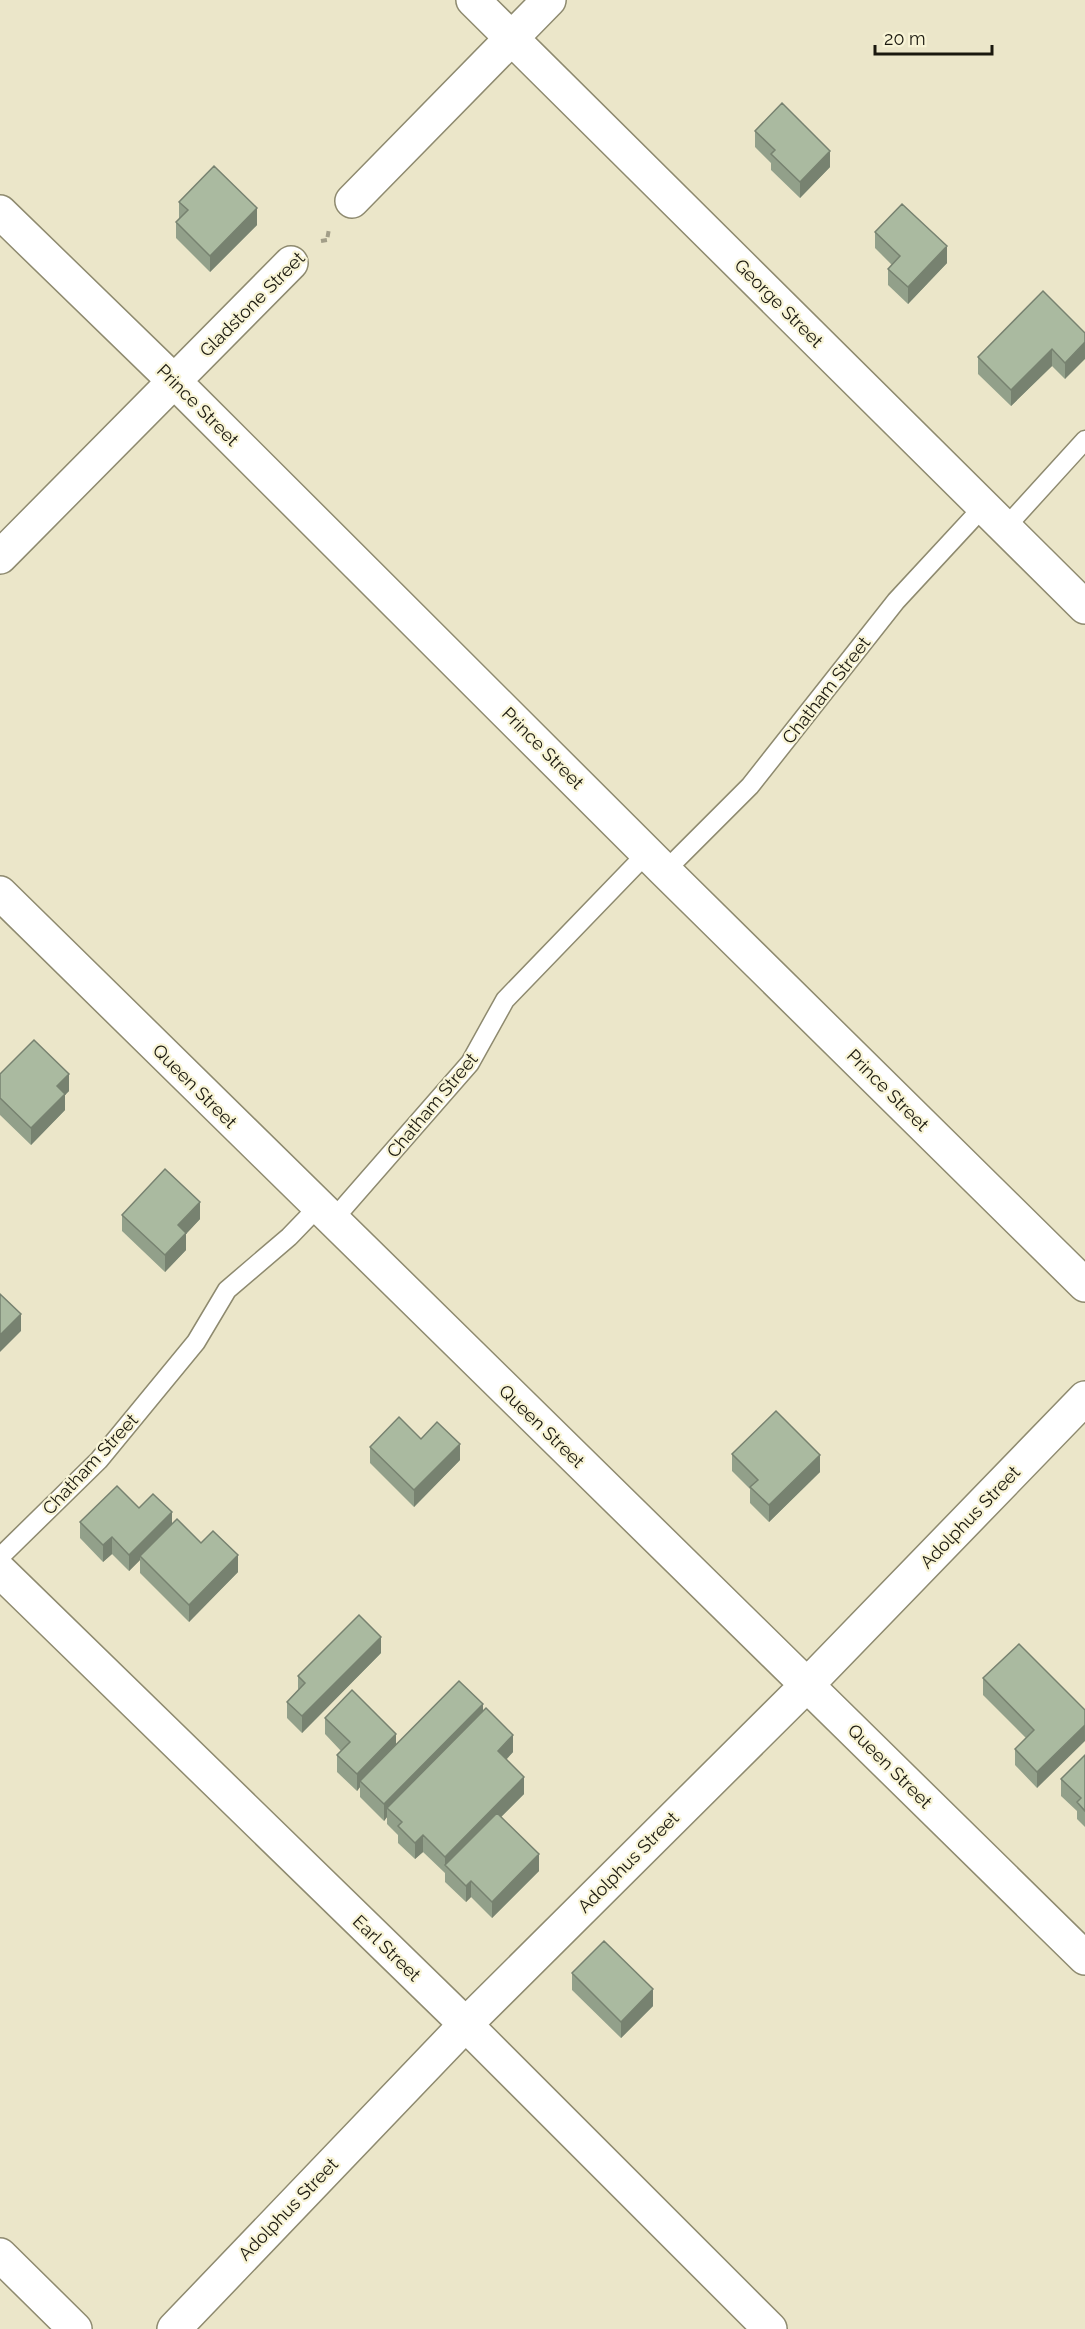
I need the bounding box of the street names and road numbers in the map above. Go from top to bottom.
street label: Gladstone Street [195,247,309,361]
street label: George Street [730,254,828,352]
street label: Prince Street [153,360,243,450]
street label: Chatham Street [778,632,874,748]
street label: Prince Street [498,703,588,793]
street label: Queen Street [149,1040,241,1132]
street label: Prince Street [843,1045,933,1135]
street label: Chatham Street [382,1048,482,1162]
street label: Queen Street [495,1380,589,1472]
street label: Chatham Street [38,1409,142,1519]
street label: Adolphus Street [916,1461,1024,1573]
street label: Queen Street [844,1720,936,1812]
street label: Adolphus Street [573,1807,683,1917]
street label: Earl Street [349,1911,425,1985]
street label: Adolphus Street [234,2153,342,2265]

